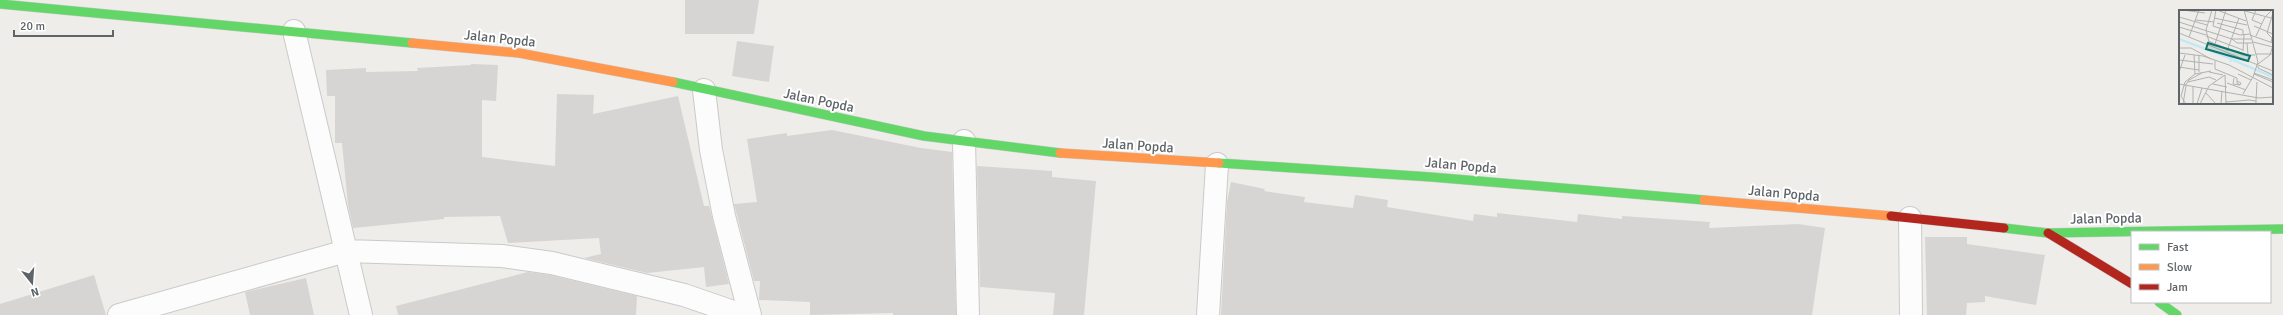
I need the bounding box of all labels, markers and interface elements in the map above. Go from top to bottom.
inset map [2179,10,2273,104]
scale bar [14,12,113,38]
text: 20 m [20,19,45,34]
street label: Jalan Popda [463,26,537,51]
street label: Jalan Popda [782,85,856,116]
street label: Jalan Popda [1102,135,1174,156]
street label: Jalan Popda [1424,154,1497,177]
street label: Jalan Popda [1747,182,1820,205]
street label: Jalan Popda [2070,209,2142,228]
legend [2131,231,2271,303]
text: Fast [2167,240,2188,255]
text: Slow [2167,260,2192,275]
north arrow [12,263,52,303]
text: Jam [2167,280,2188,295]
text: N [29,285,40,299]

